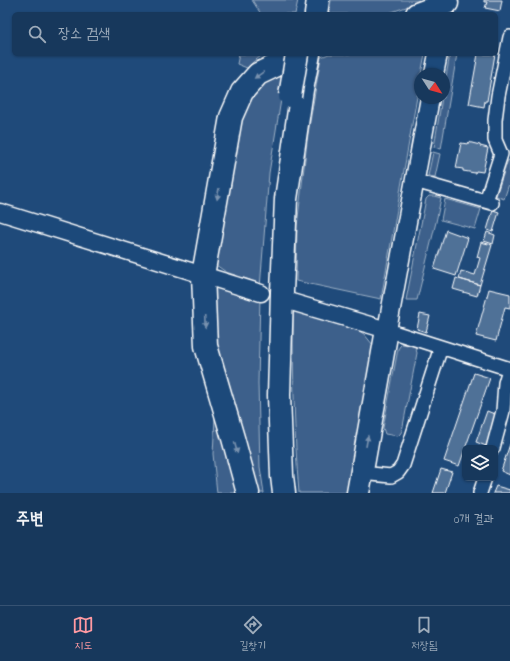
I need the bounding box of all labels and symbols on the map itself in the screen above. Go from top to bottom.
north arrow [414,68,450,104]
one-way arrow [254,71,265,79]
one-way arrow [214,188,220,200]
one-way arrow [202,316,208,329]
one-way arrow [364,435,370,447]
one-way arrow [233,442,239,454]

